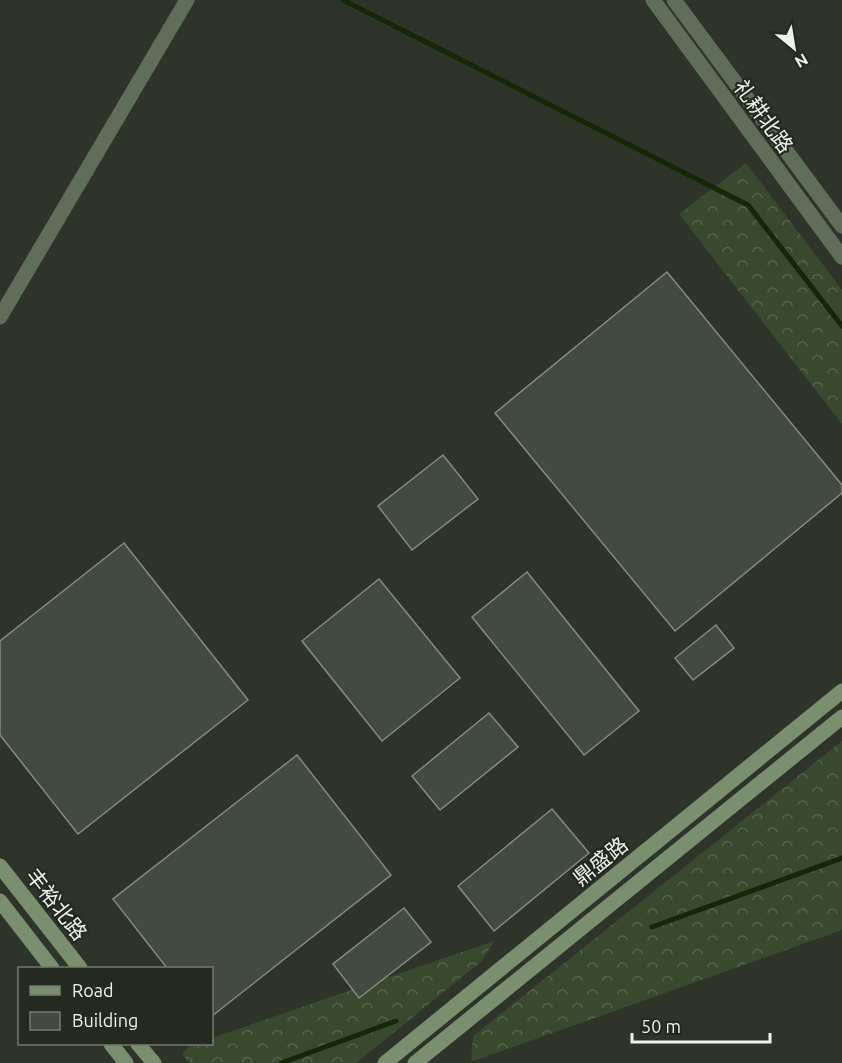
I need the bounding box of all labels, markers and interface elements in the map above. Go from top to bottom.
north arrow [764,18,824,78]
text: N [792,50,811,72]
street label: 礼耕北路 [730,75,798,157]
street label: 鼎盛路 [568,832,632,890]
street label: 丰裕北路 [22,864,92,944]
legend [18,967,213,1045]
text: Road [72,980,114,1000]
scale bar [632,1006,770,1044]
text: Building [72,1010,138,1030]
text: 50 m [641,1016,681,1036]

